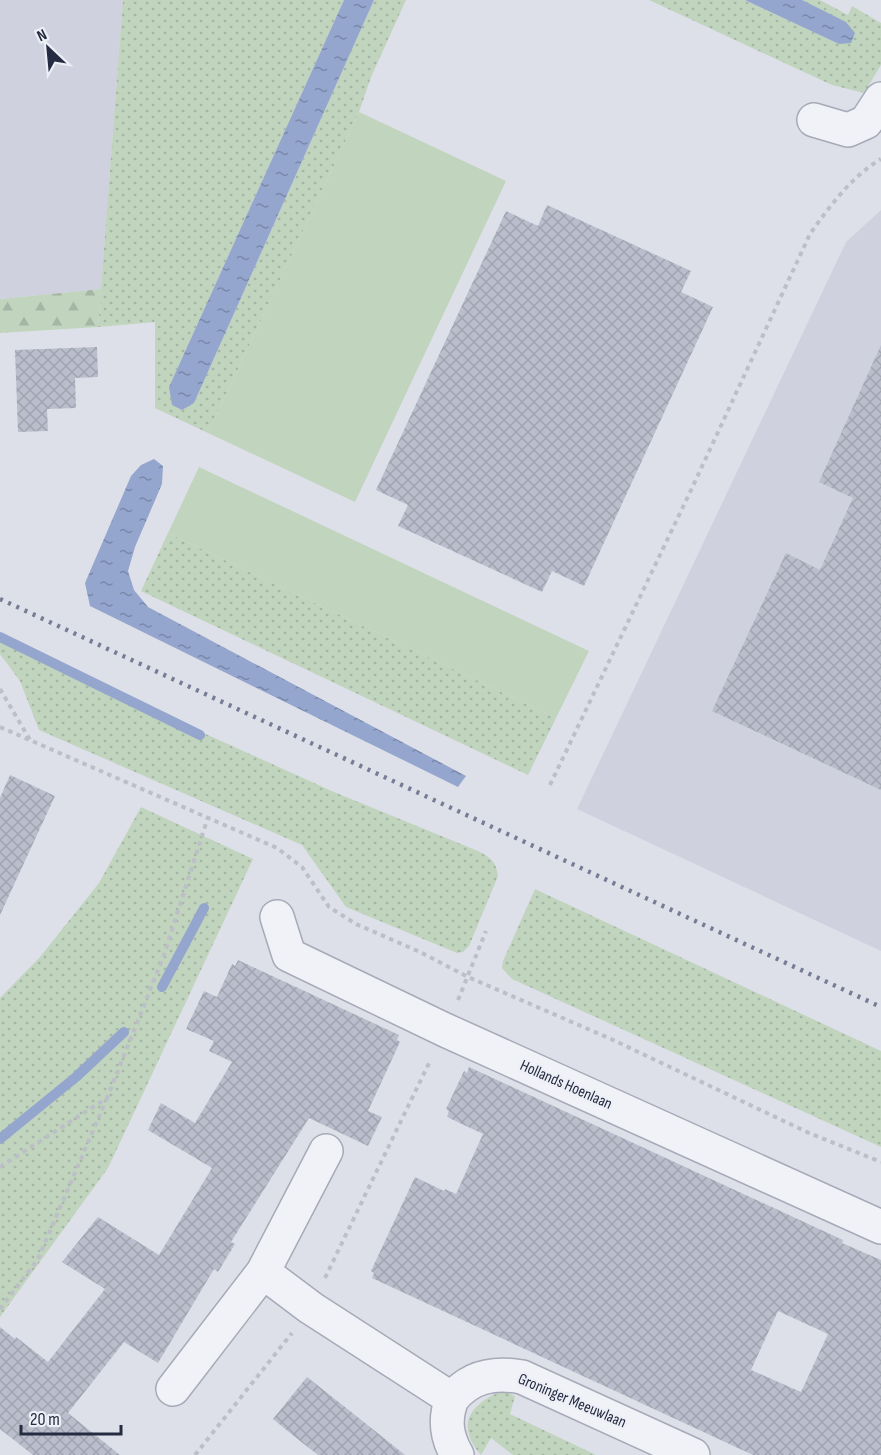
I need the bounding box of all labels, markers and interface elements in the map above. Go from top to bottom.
north arrow [18,18,78,78]
text: N [34,25,50,46]
street label: Hollands Hoenlaan [517,1056,615,1114]
street label: Groninger Meeuwlaan [515,1370,629,1432]
scale bar [21,1398,122,1436]
text: 20 m [30,1409,60,1430]

